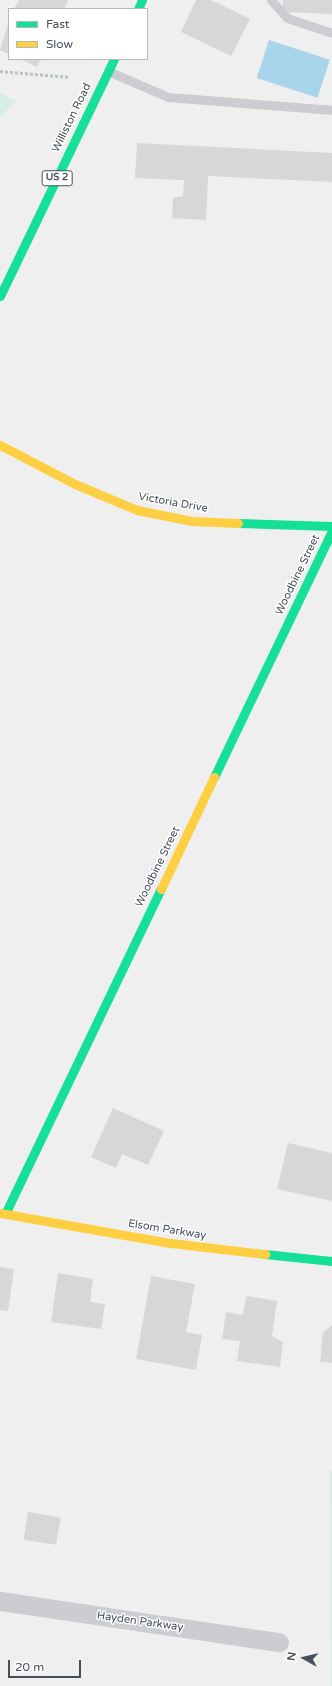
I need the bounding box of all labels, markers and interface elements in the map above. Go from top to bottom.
legend [8,8,148,60]
text: Fast [46,17,69,31]
text: Slow [46,37,73,51]
street label: Williston Road [50,81,94,155]
road number: US 2 [41,170,73,186]
street label: Victoria Drive [137,490,209,516]
street label: Woodbine Street [273,533,323,617]
street label: Woodbine Street [133,825,183,909]
street label: Elsom Parkway [127,1217,207,1243]
street label: Hayden Parkway [96,1609,184,1635]
north arrow [284,1638,324,1678]
text: N [285,1651,299,1662]
scale bar [10,1652,83,1678]
text: 20 m [15,1660,44,1674]

